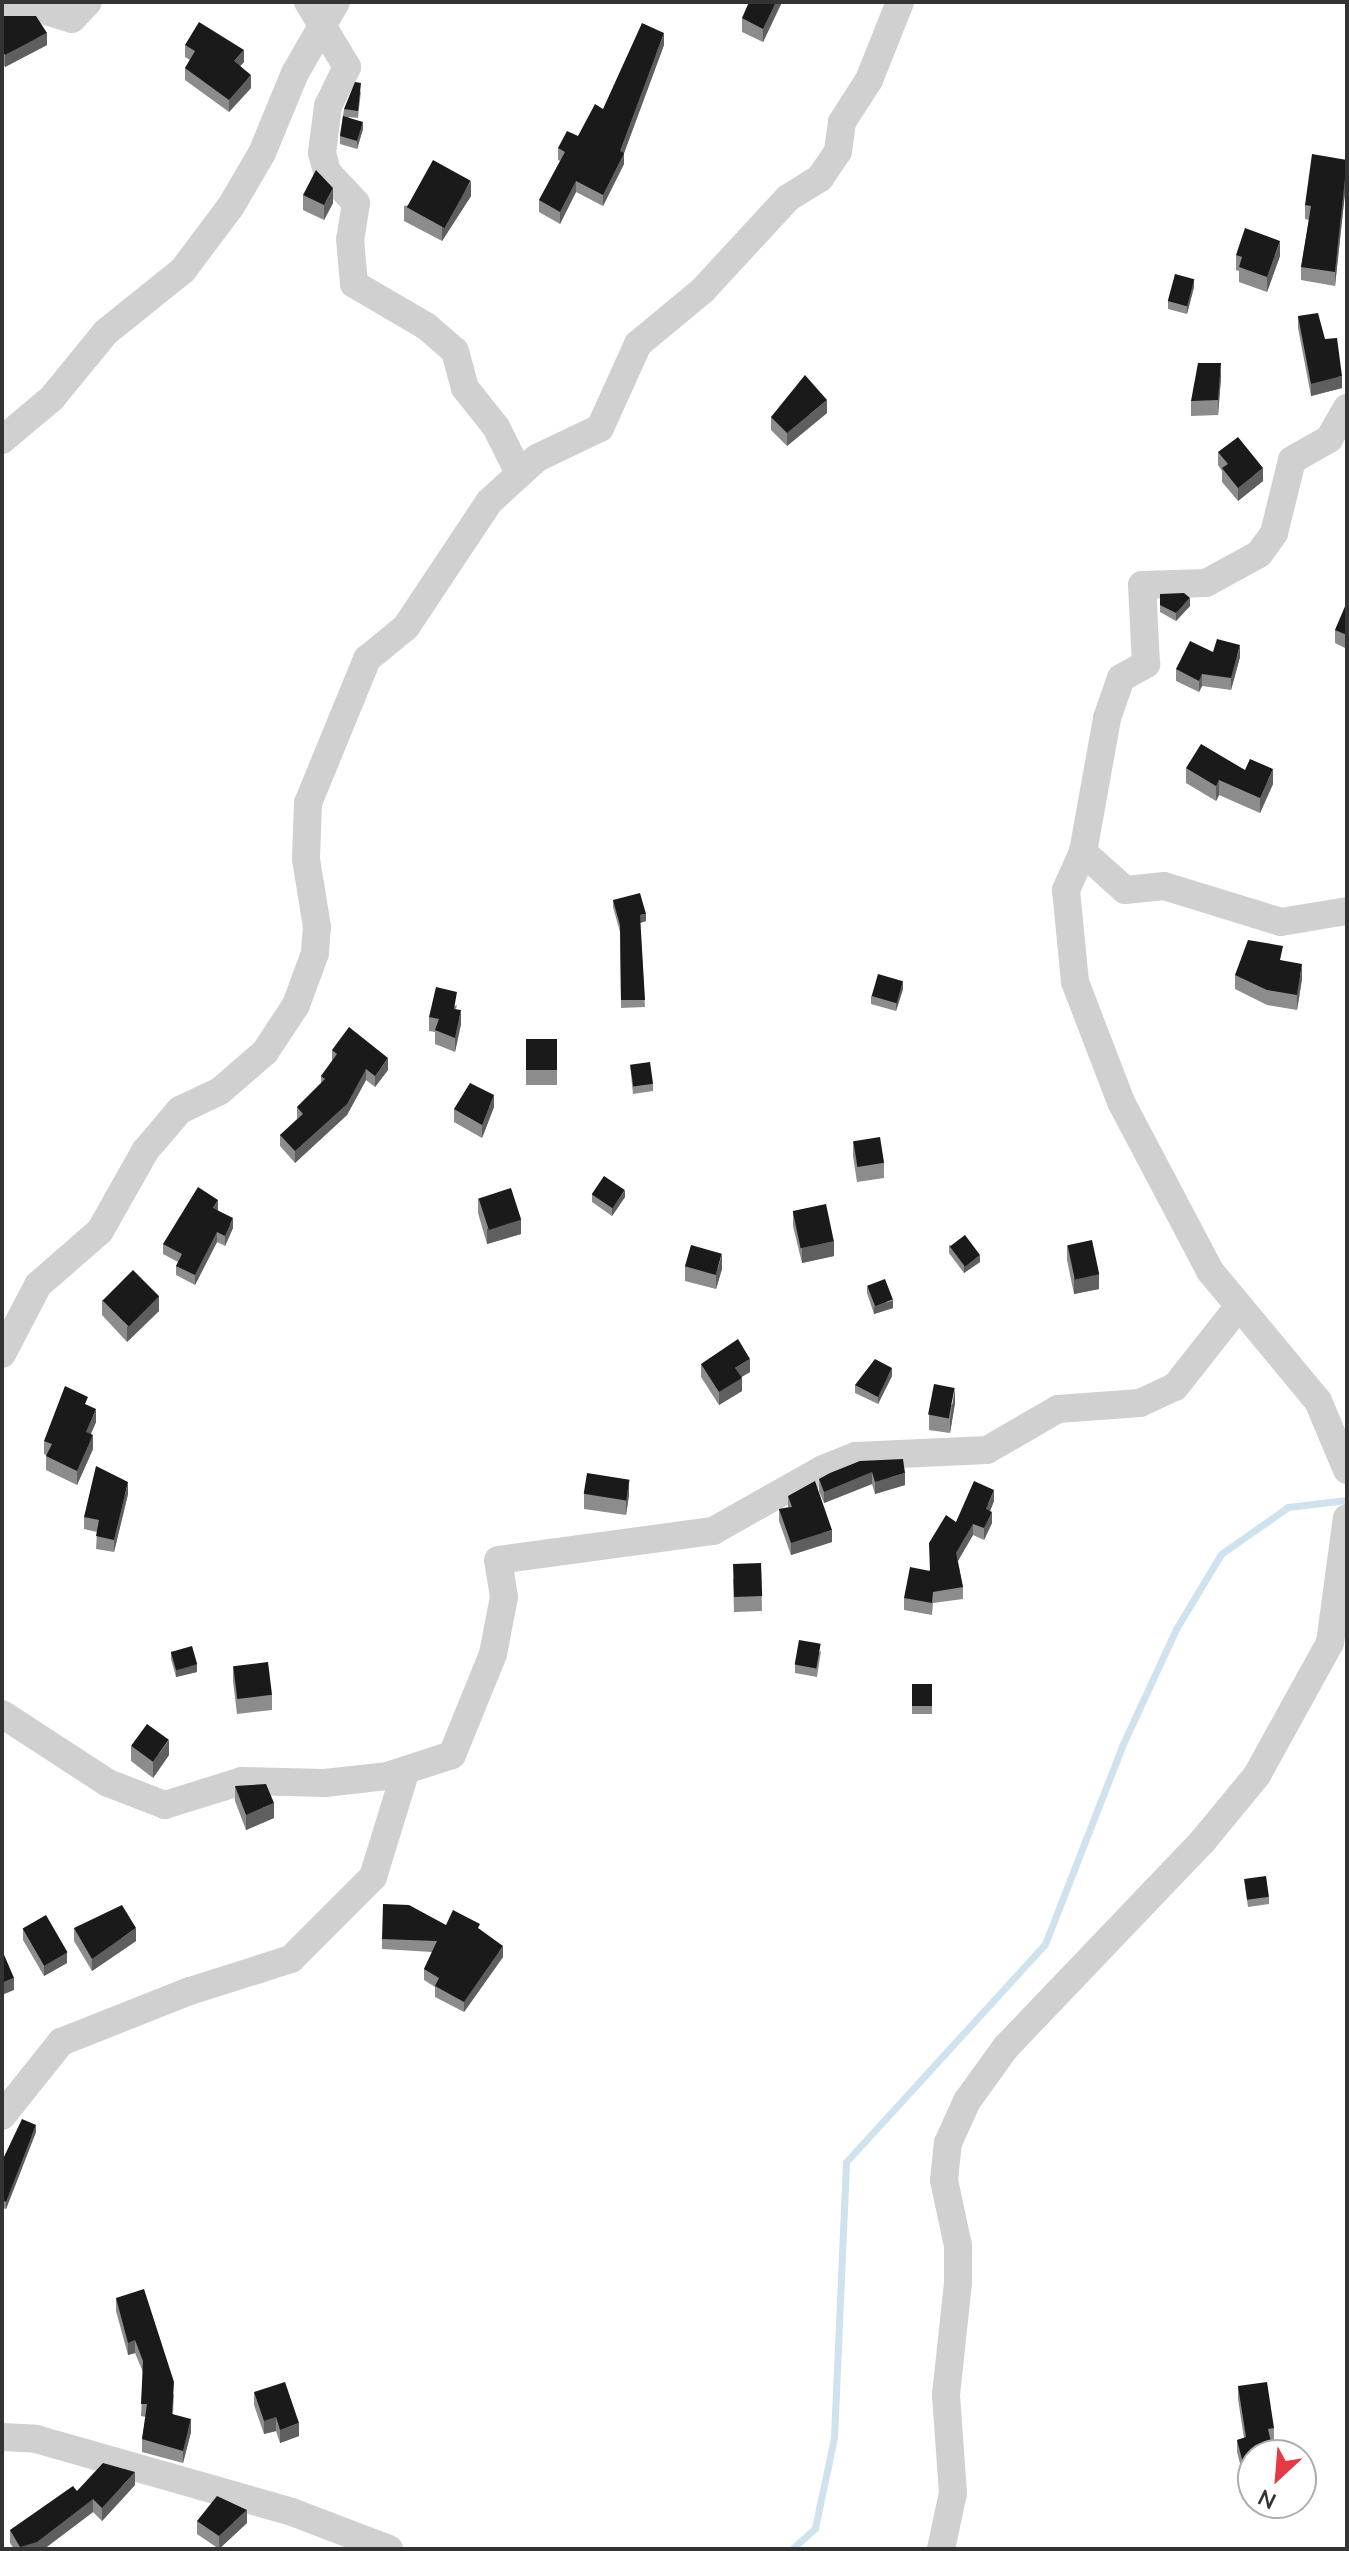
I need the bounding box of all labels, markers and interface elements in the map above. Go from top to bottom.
north arrow [1237,2439,1317,2519]
text: N [1253,2482,1281,2516]

